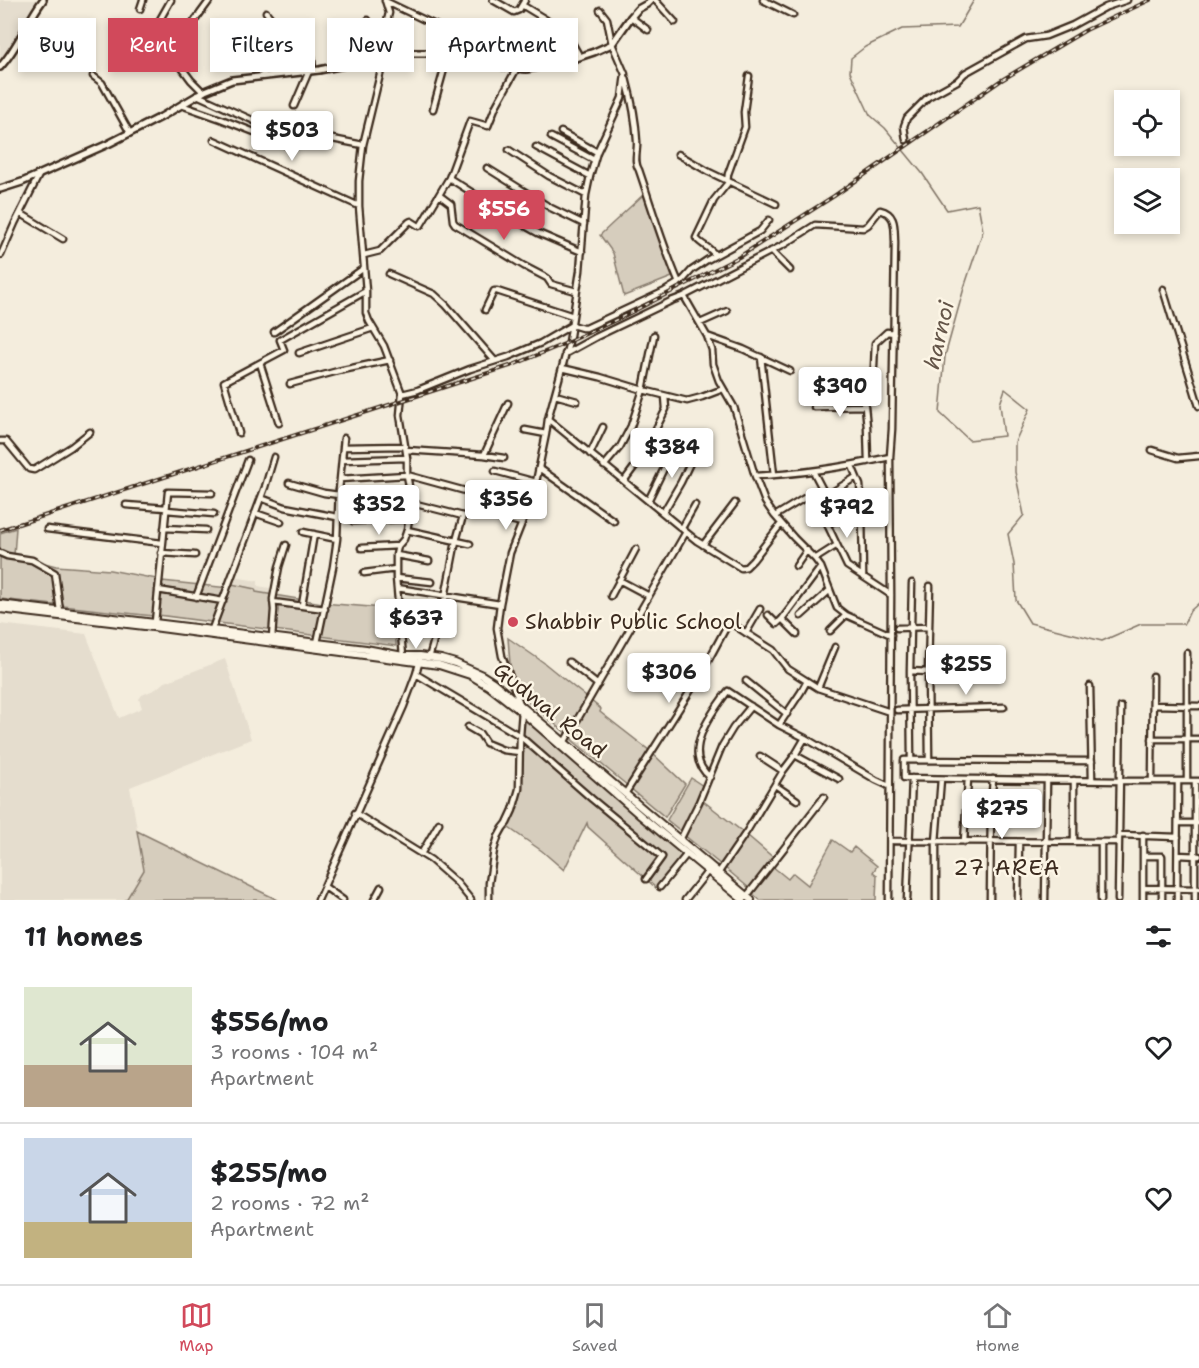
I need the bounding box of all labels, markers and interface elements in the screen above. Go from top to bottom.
chip: Buy [18,18,96,72]
chip: Rent [108,18,198,72]
chip: Filters [210,18,315,72]
chip: New [327,18,414,72]
chip: Apartment [426,18,578,72]
map controls [1114,90,1180,234]
button: locate [1114,90,1180,156]
pin: $503 [256,111,328,162]
text: $503 [265,117,319,143]
button: layers [1114,168,1180,234]
pin: $556 [468,190,540,241]
text: $556 [478,196,530,222]
water label: harnoi [917,297,961,372]
pin: $390 [804,367,876,418]
text: $390 [813,373,867,399]
pin: $384 [636,428,708,479]
text: $384 [644,434,700,460]
pin: $356 [470,480,542,531]
pin: $352 [343,485,415,536]
text: $356 [479,486,533,512]
pin: $792 [811,488,883,539]
text: $352 [352,491,406,517]
text: $792 [820,494,874,520]
pin: $637 [380,599,452,650]
text: $637 [389,605,443,631]
place label: Shabbir Public School [525,608,742,636]
marker: Shabbir Public School [506,615,520,629]
pin: $255 [930,645,1002,696]
text: $255 [940,651,992,677]
pin: $306 [633,653,705,704]
street label: Gudwal Road [487,656,613,764]
text: $306 [641,659,697,685]
pin: $275 [966,789,1038,840]
text: $275 [976,795,1028,821]
district label: 27 AREA [953,853,1061,882]
text: 11 homes [24,919,143,954]
icon: filters [1142,920,1175,953]
text: $556/mo [210,1004,329,1039]
icon: home [72,1011,144,1083]
icon: heart [1142,1031,1175,1064]
text: 3 rooms · 104 m² [210,1039,378,1065]
text: Apartment [210,1065,314,1091]
text: $255/mo [210,1155,327,1190]
icon: home [72,1162,144,1234]
icon: heart [1142,1182,1175,1215]
text: 2 rooms · 72 m² [210,1190,369,1216]
text: Apartment [210,1216,314,1242]
tab: Map [179,1299,213,1356]
tab: Saved [572,1299,617,1356]
tab: Home [976,1299,1020,1356]

